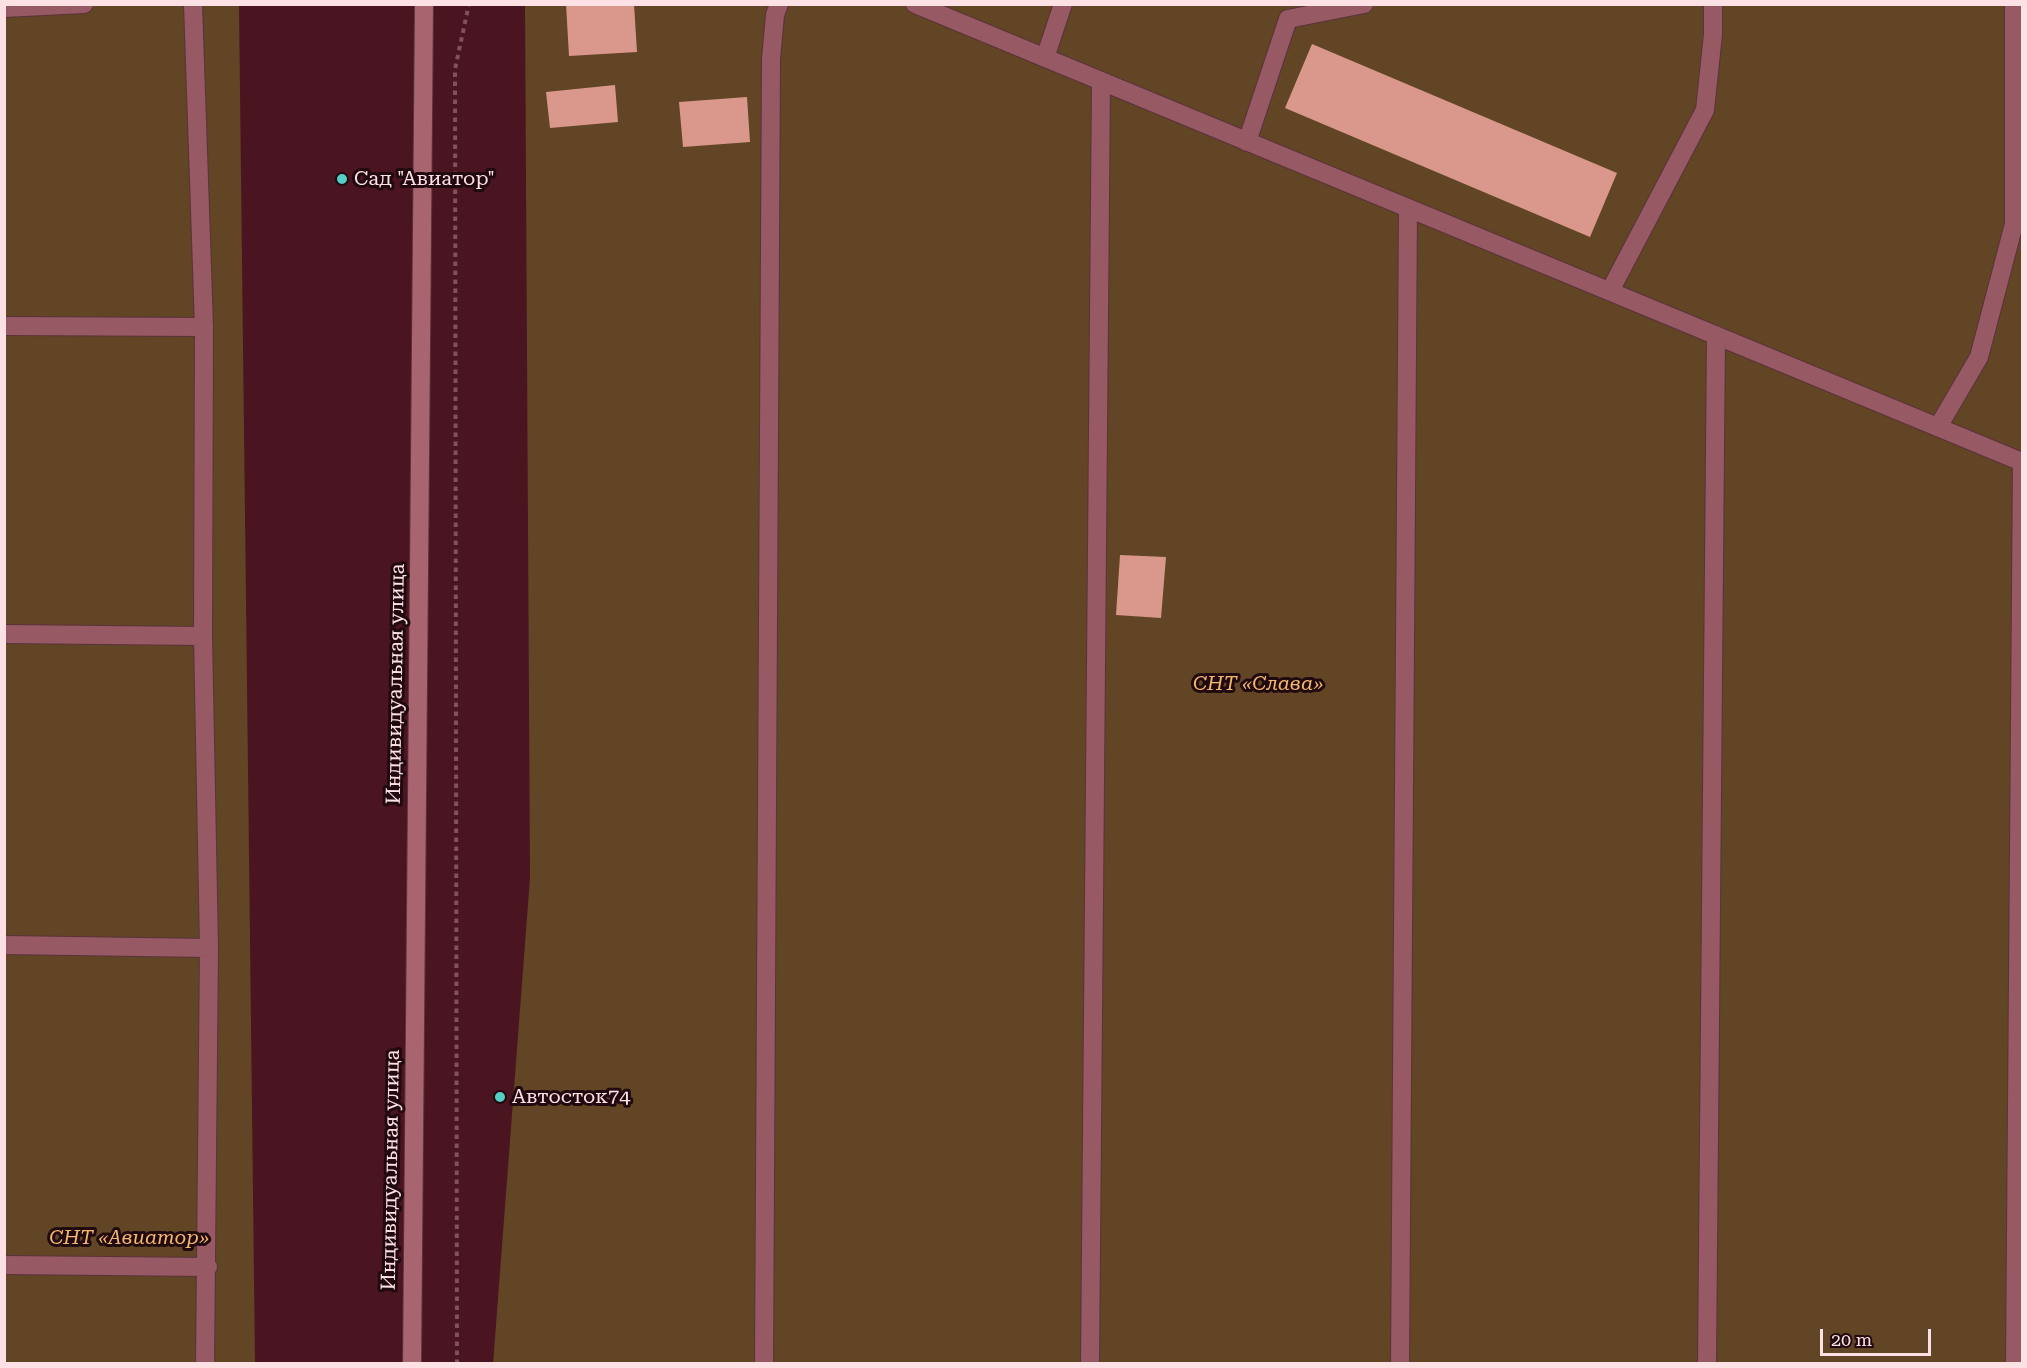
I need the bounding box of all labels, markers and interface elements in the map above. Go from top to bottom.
place label: Сад "Авиатор" [354,167,495,191]
marker: Сад "Авиатор" [335,172,349,186]
street label: Индивидуальная улица [382,563,410,805]
park label: СНТ «Слава» [1193,672,1323,696]
street label: Индивидуальная улица [377,1049,405,1291]
place label: Автосток74 [512,1085,630,1109]
marker: Автосток74 [493,1090,507,1104]
park label: СНТ «Авиатор» [49,1226,209,1250]
scale bar [1823,1317,1934,1355]
text: 20 m [1831,1329,1872,1350]

